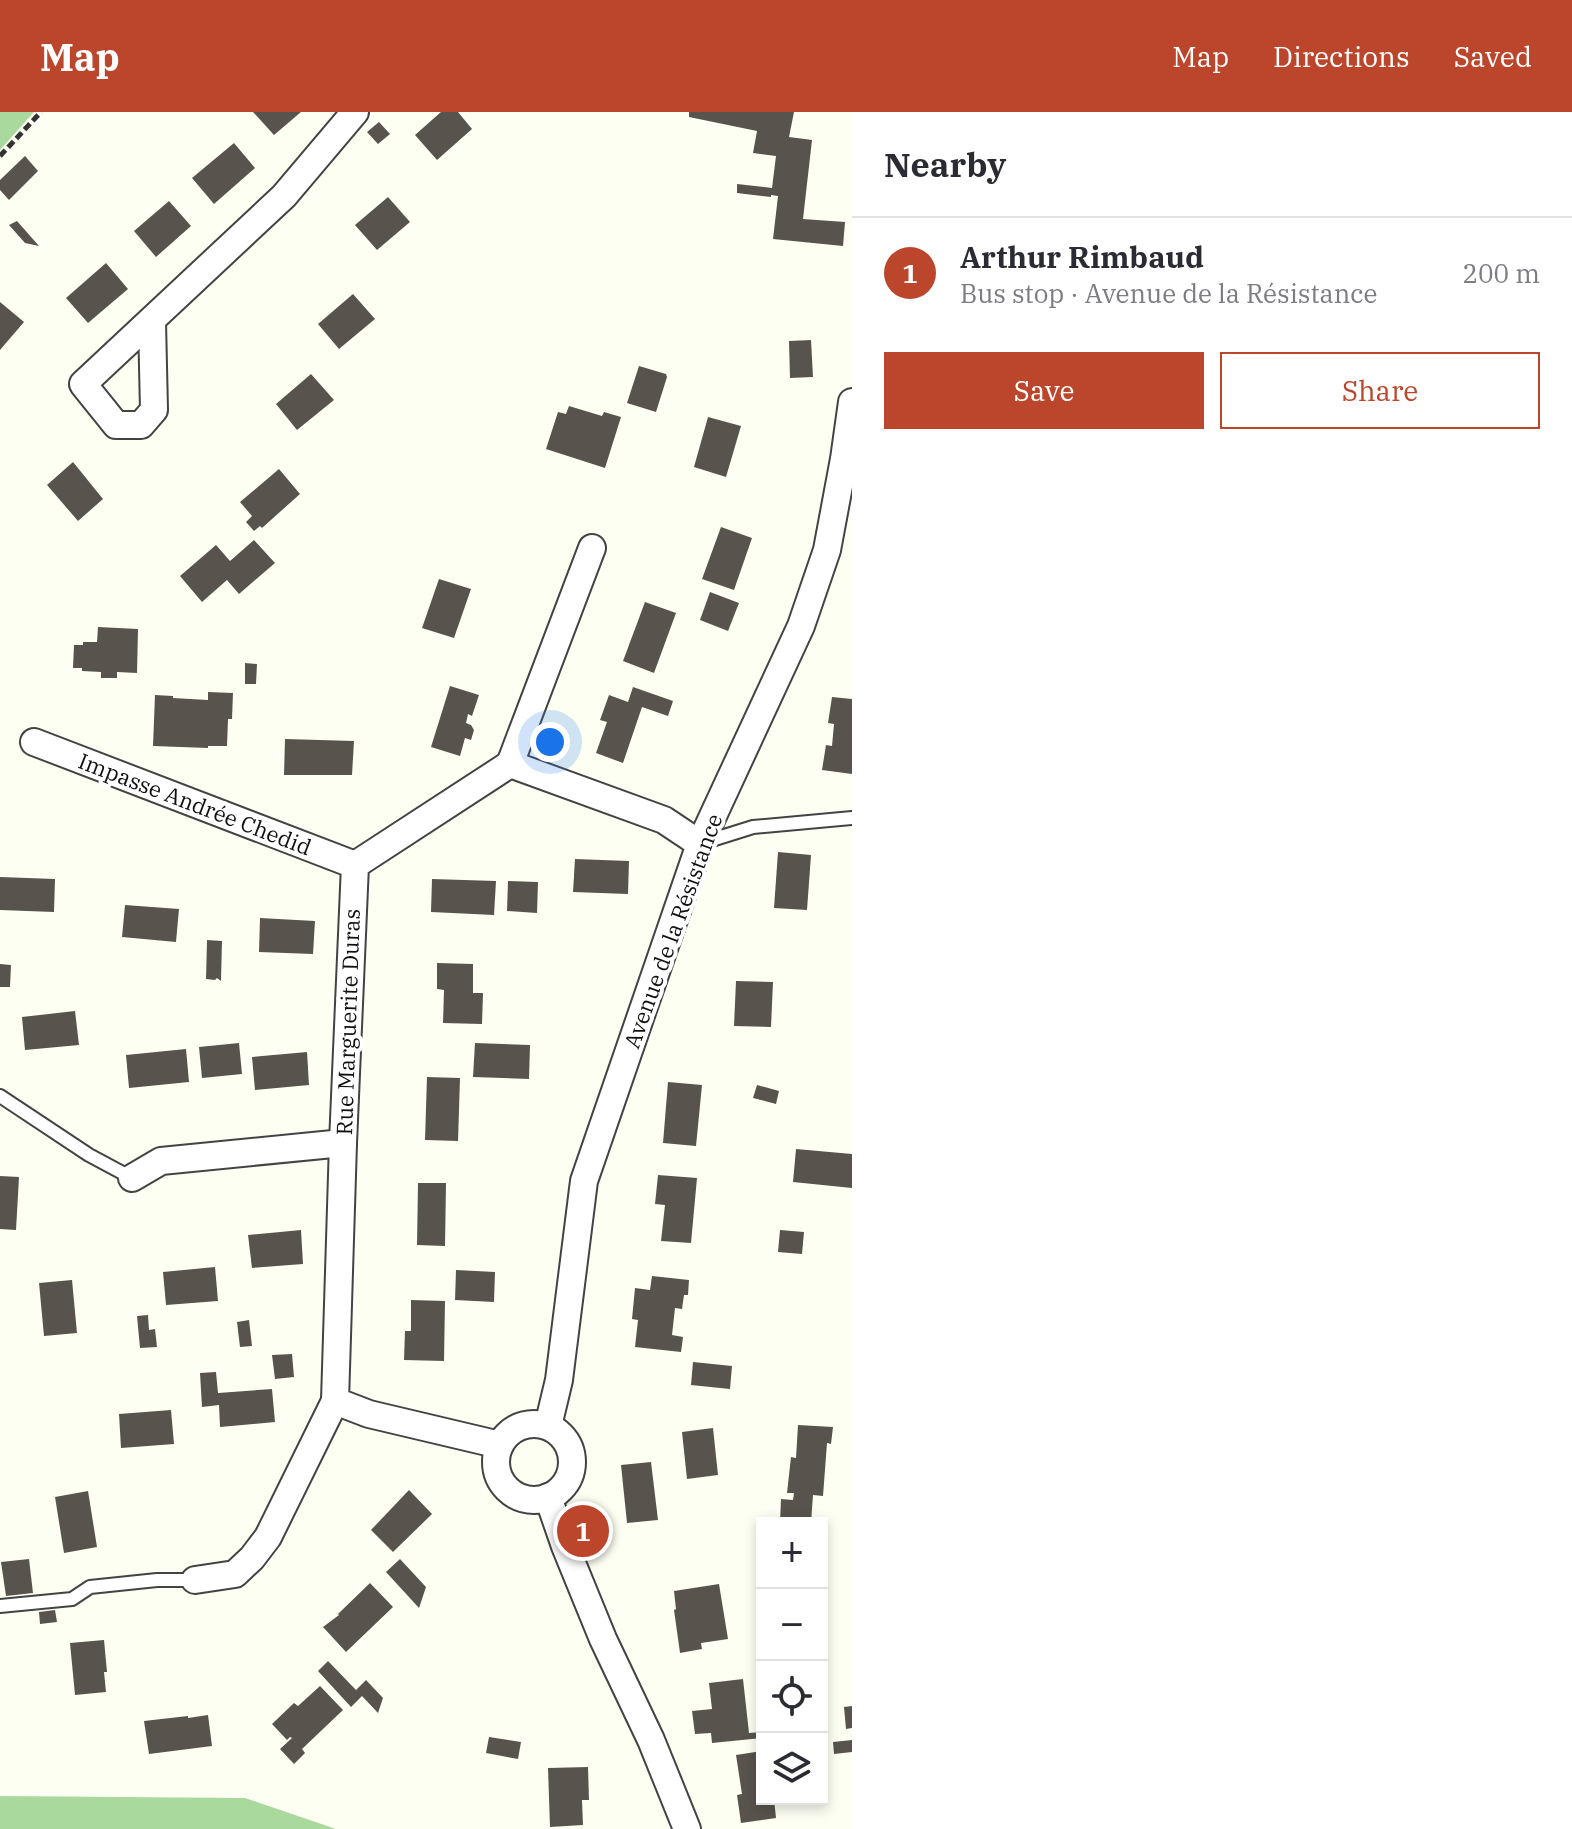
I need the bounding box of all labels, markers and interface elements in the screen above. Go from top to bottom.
text: Map [40,32,120,81]
text: Map [1172,38,1229,75]
text: Directions [1273,38,1410,75]
text: Saved [1454,38,1532,75]
text: Nearby [884,142,1006,186]
text: Arthur Rimbaud [960,237,1204,276]
text: 1 [902,256,918,290]
text: 200 m [1462,256,1540,290]
text: Bus stop · Avenue de la Résistance [960,276,1377,310]
button: Save [884,352,1204,429]
button: Share [1220,352,1540,429]
your location [530,722,570,762]
street label: Impasse Andrée Chedid [75,746,316,861]
street label: Avenue de la Résistance [617,809,729,1052]
street label: Rue Marguerite Duras [329,908,366,1136]
pin: 1 [557,1501,609,1561]
map controls [756,1517,828,1805]
button: + [756,1517,828,1589]
button: − [756,1589,828,1661]
button: locate [756,1661,828,1733]
button: layers [756,1733,828,1805]

